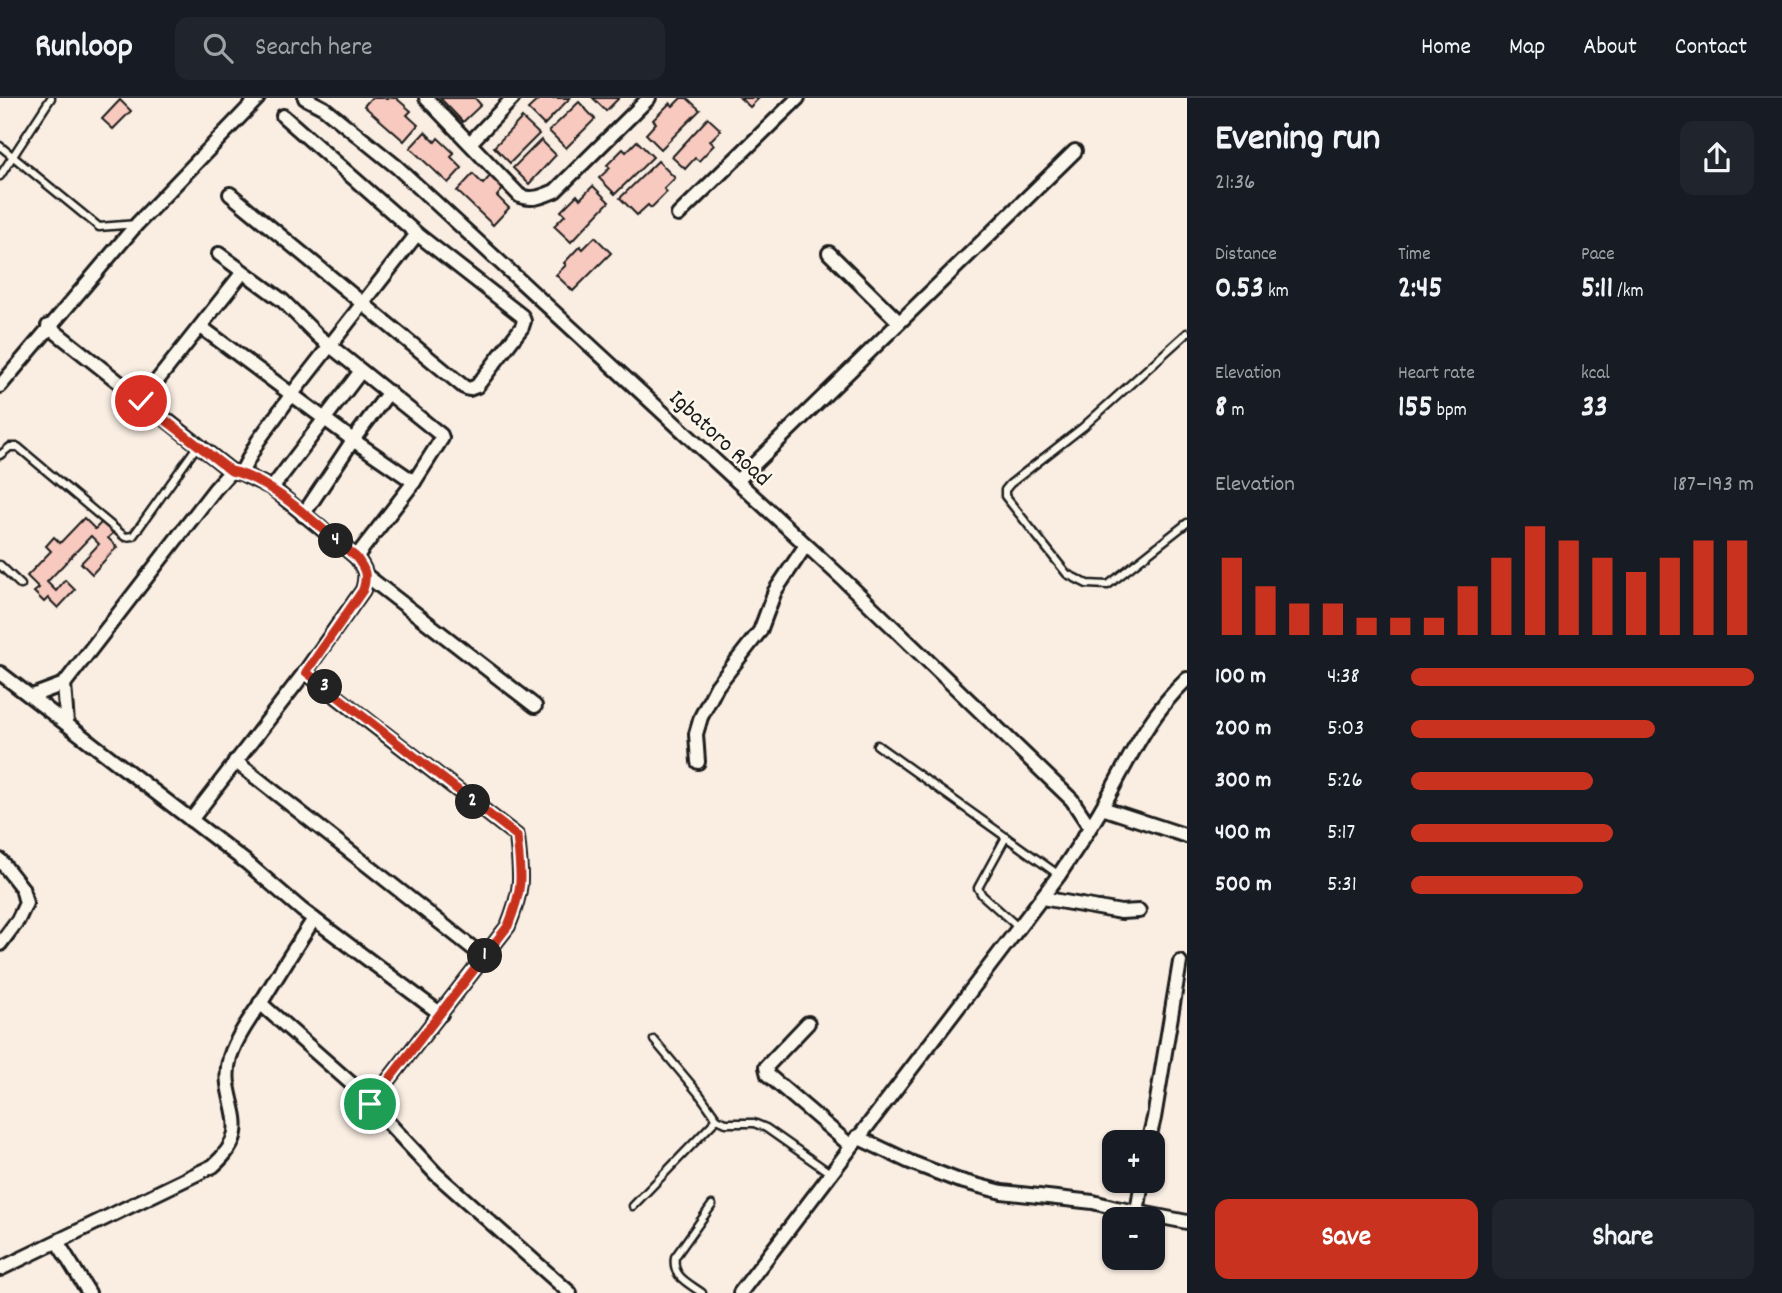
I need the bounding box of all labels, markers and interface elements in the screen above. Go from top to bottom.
search box [175,17,665,80]
text: Runloop [35,25,133,72]
icon: search [199,29,237,67]
text: Search here [255,30,372,67]
text: Home [1421,31,1471,65]
text: Map [1509,31,1545,65]
text: About [1583,31,1637,65]
text: Contact [1675,31,1747,65]
text: Evening run [1215,113,1380,168]
button: share [1680,121,1754,195]
text: 21:36 [1215,167,1255,200]
text: Distance [1215,242,1277,269]
text: Time [1398,242,1431,269]
text: Pace [1581,242,1615,269]
text: 0.53 [1215,269,1264,312]
text: 2:45 [1398,269,1442,312]
text: 5:11 [1581,269,1613,312]
text: km [1264,279,1289,306]
text: /km [1613,279,1644,306]
text: Elevation [1215,361,1281,388]
text: Heart rate [1398,361,1475,388]
text: kcal [1581,361,1610,388]
pin [111,371,171,431]
icon: check [122,382,160,420]
street label: Igbatoro Road [660,383,778,496]
text: 8 [1215,388,1227,431]
text: 155 [1398,388,1432,431]
text: 33 [1581,388,1608,431]
text: m [1227,398,1244,425]
text: bpm [1432,398,1467,425]
text: Elevation [1215,469,1295,502]
text: 187–193 m [1673,469,1754,502]
pin: 4 [318,524,354,558]
text: 4 [332,527,339,554]
text: 100 m [1215,661,1266,694]
text: 4:38 [1327,661,1360,694]
pin: 3 [308,670,342,704]
text: 3 [320,673,329,700]
text: 200 m [1215,713,1271,746]
text: 5:03 [1327,713,1364,746]
text: 300 m [1215,765,1271,798]
text: 5:26 [1327,765,1363,798]
pin: 2 [456,784,490,820]
text: 2 [468,788,477,815]
text: 400 m [1215,817,1271,850]
text: 5:17 [1327,817,1355,850]
text: 500 m [1215,869,1272,902]
text: 5:31 [1327,869,1357,902]
pin: 1 [468,938,503,974]
text: 1 [482,942,487,969]
pin [340,1074,400,1134]
icon: arrive [351,1085,389,1123]
map controls [1102,1130,1165,1270]
button: + [1102,1130,1165,1193]
button: Save [1215,1199,1478,1279]
button: Share [1492,1199,1754,1279]
button: − [1102,1207,1165,1270]

